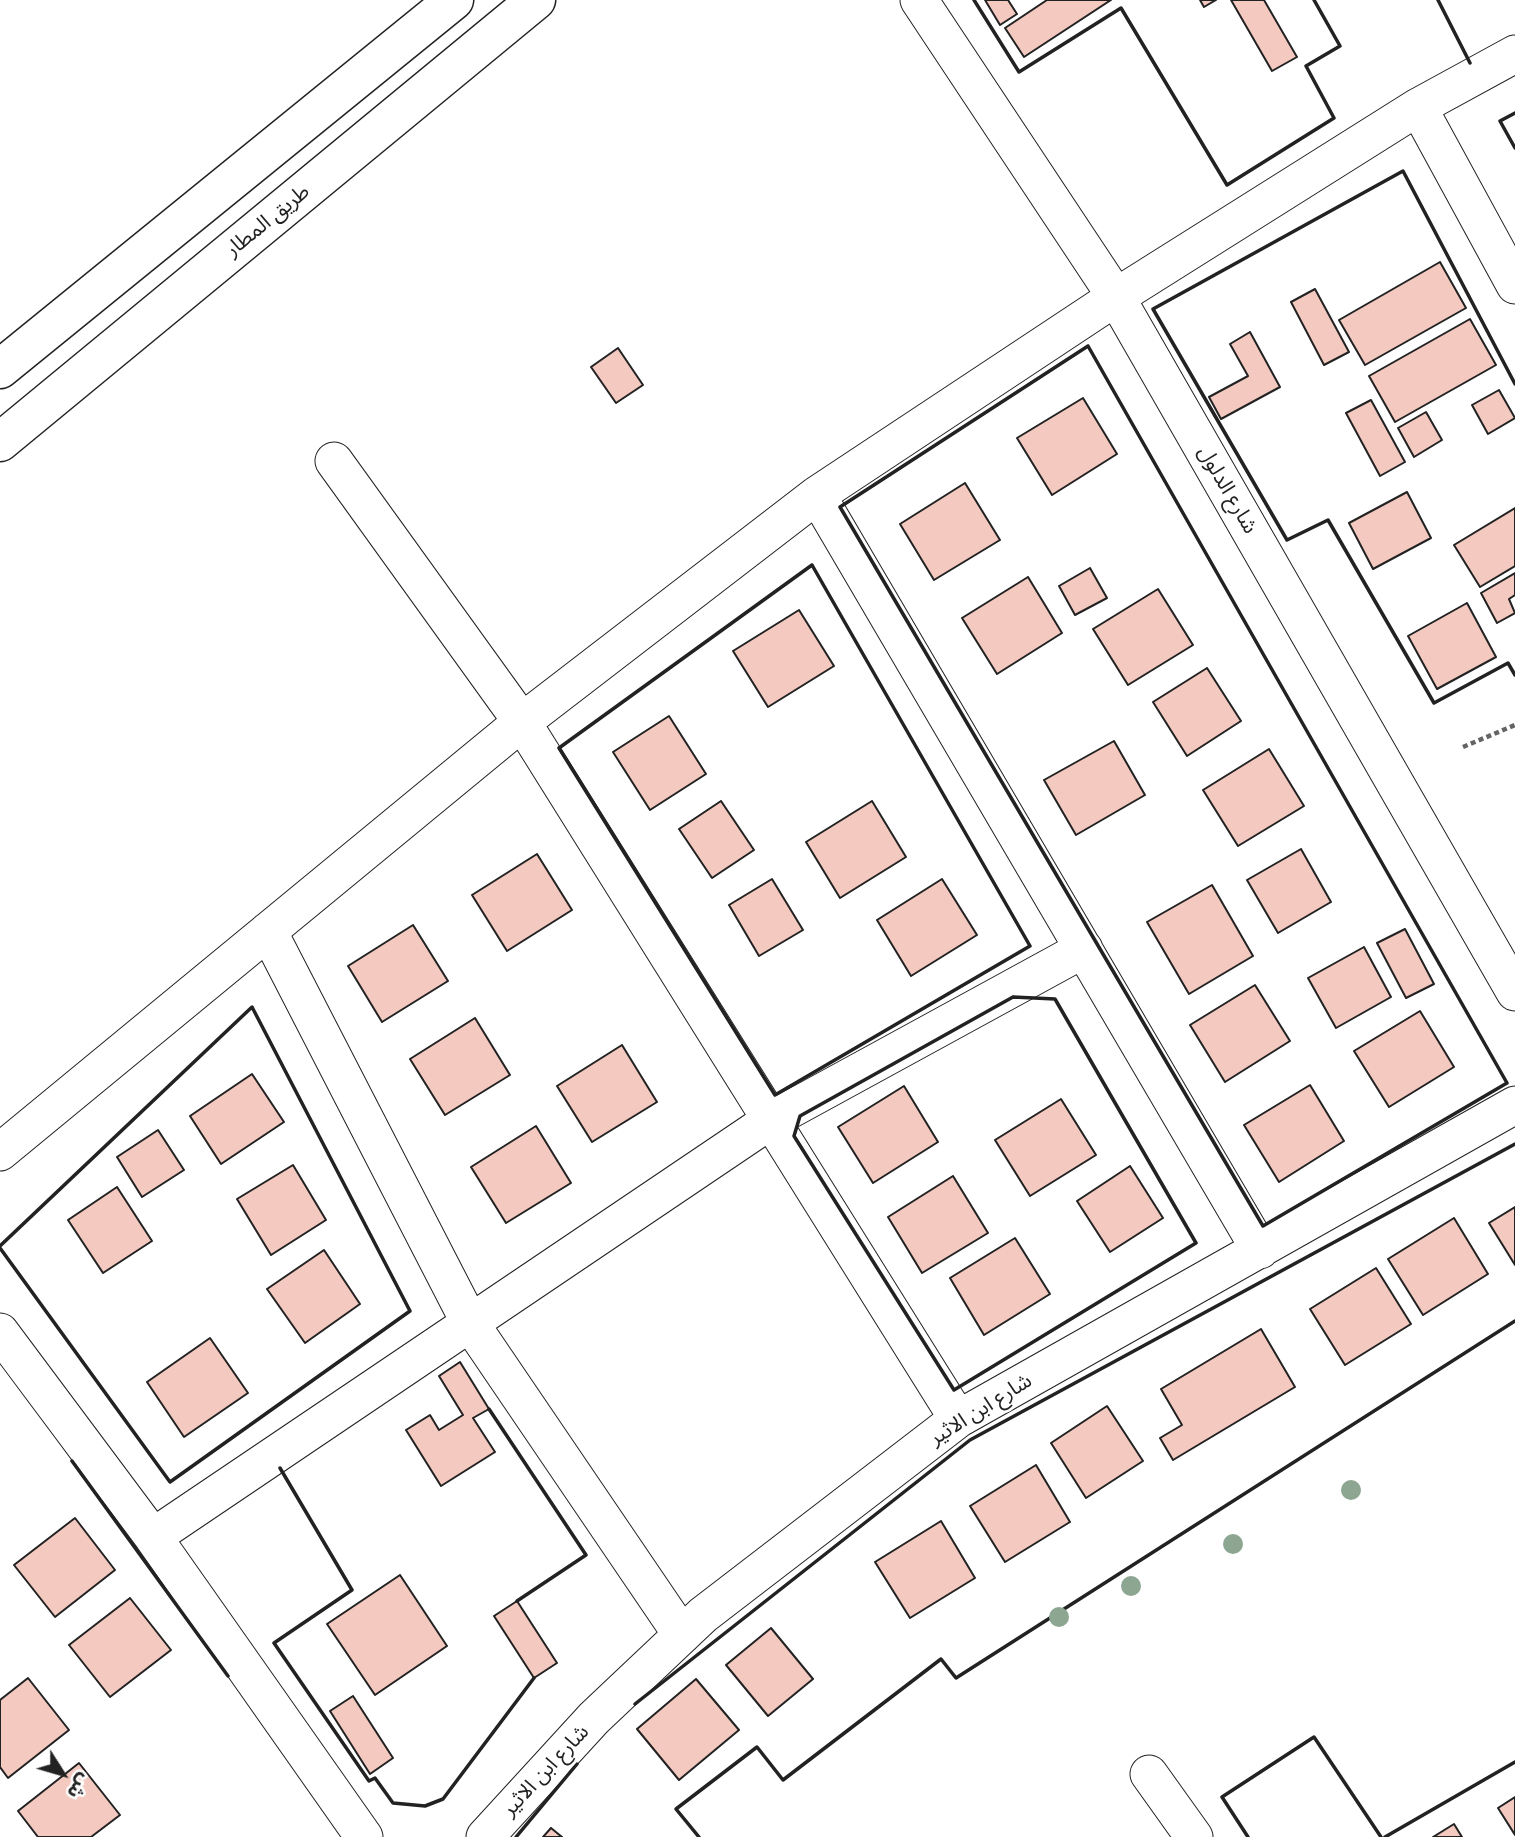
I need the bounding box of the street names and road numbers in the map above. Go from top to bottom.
street label: طريق المطار [221,179,315,263]
street label: شارع الدلول [1192,442,1262,538]
street label: شارع ابن الاثير [925,1369,1037,1451]
street label: شارع ابن الاثير [497,1720,595,1822]

